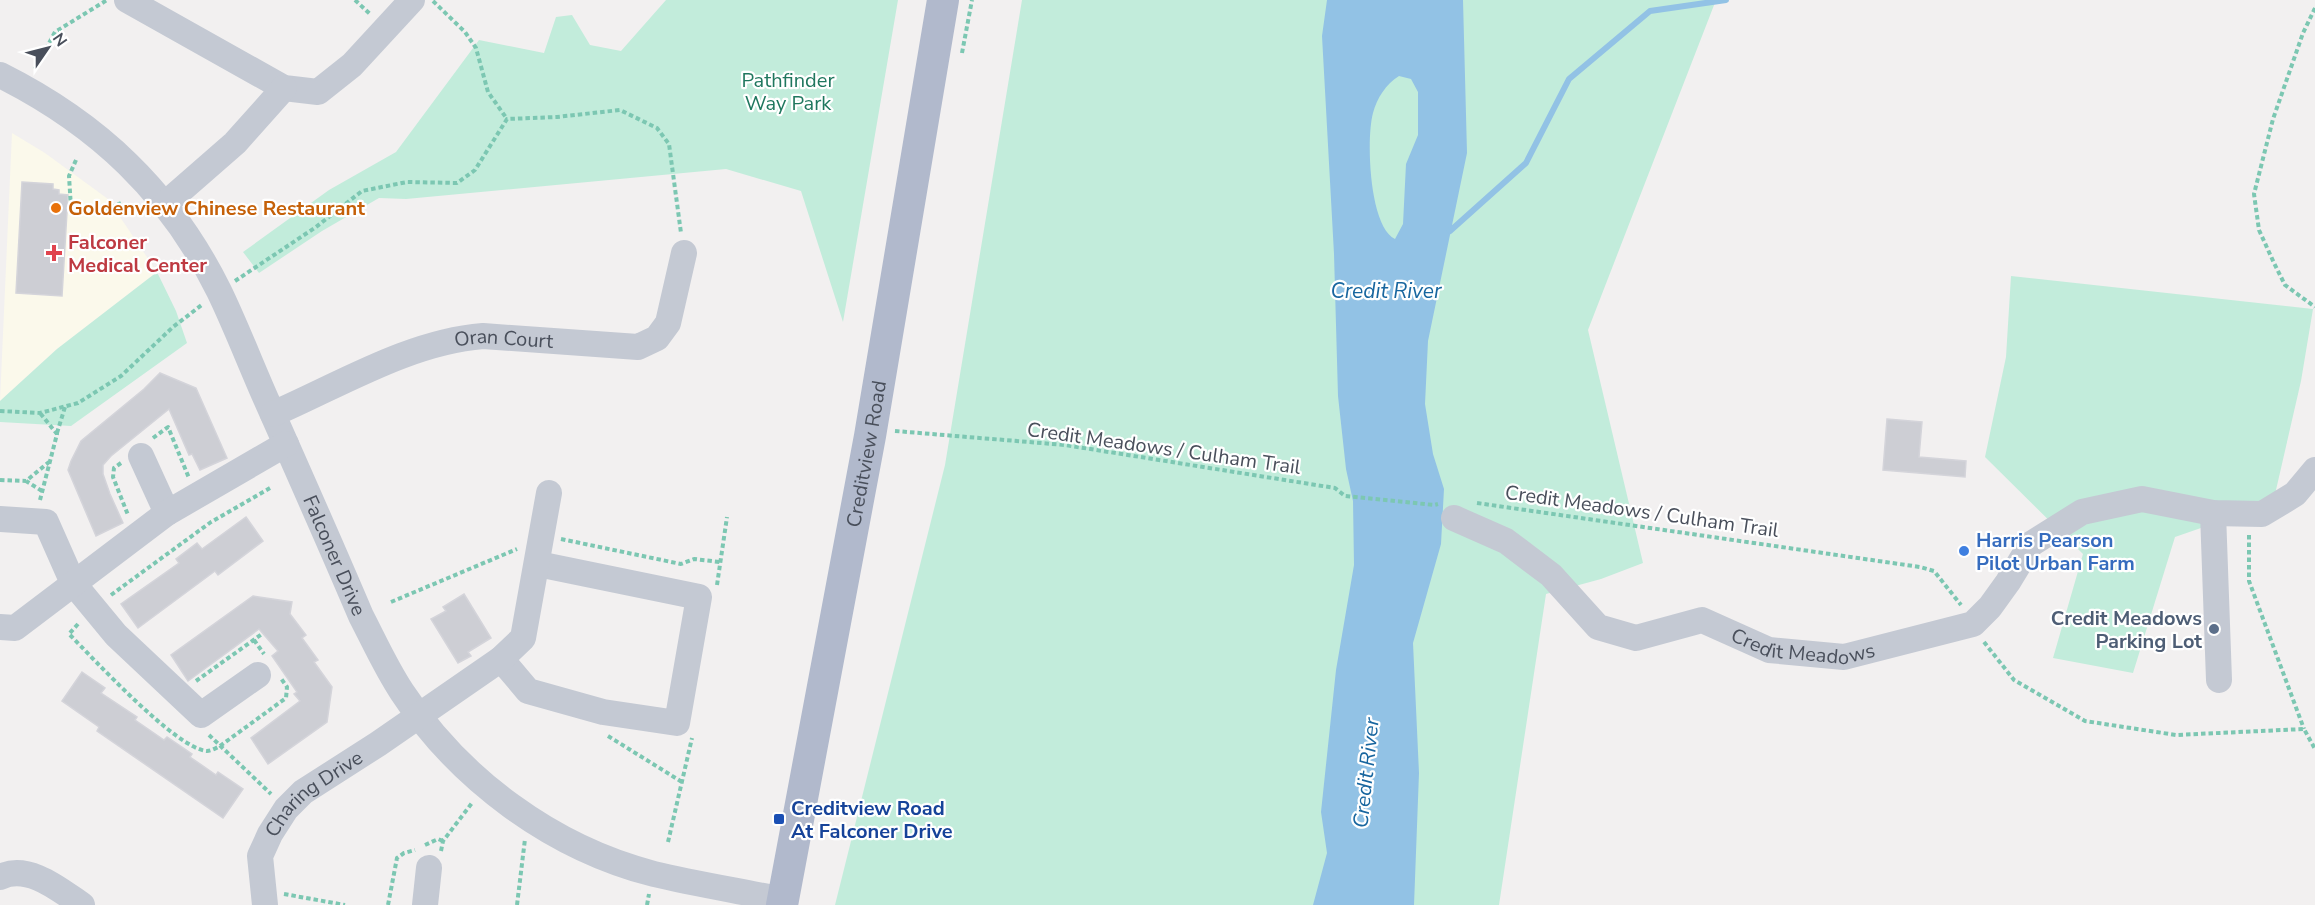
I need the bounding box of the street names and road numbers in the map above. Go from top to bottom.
street label: Oran Court [452,323,555,355]
street label: Creditview Road [840,379,893,529]
street label: Credit Meadows / Culham Trail [1025,416,1303,481]
street label: Credit Meadows / Culham Trail [1503,479,1781,544]
street label: Falconer Drive [296,491,372,620]
street label: Credit Meadows [1727,622,1878,671]
street label: Charing Drive [259,744,368,842]

